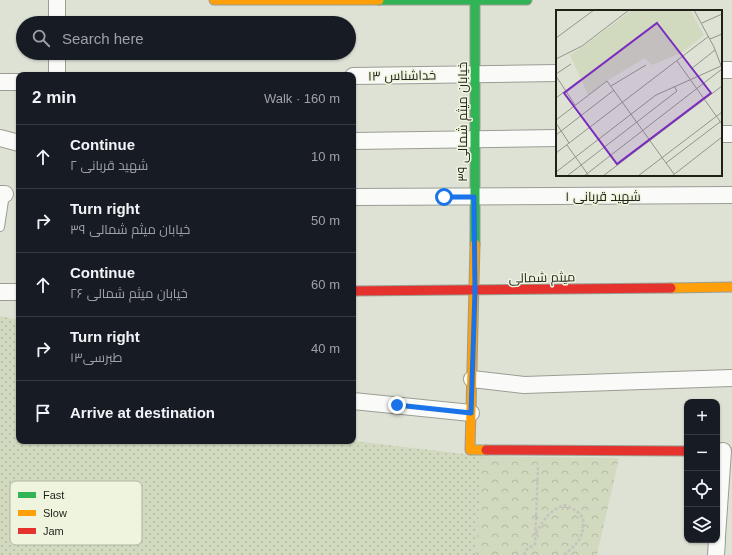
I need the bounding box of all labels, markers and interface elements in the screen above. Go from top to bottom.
inset map [556,10,722,176]
search box [16,16,356,60]
icon: search [30,27,52,49]
text: Search here [62,30,144,47]
street label: خیابان میثم شمالی ۳۹ [455,62,472,182]
street label: خداشناس ۱۳ [368,67,436,84]
text: 2 min [32,88,76,107]
text: Walk · 160 m [264,91,340,106]
text: Continue [70,136,135,153]
icon: ahead [32,146,54,168]
text: 10 m [311,149,340,164]
text: شهید قربانی ۲ [70,158,148,173]
route start [435,188,453,206]
street label: شهید قربانی ۱ [565,189,641,204]
text: Turn right [70,200,140,217]
icon: right [32,210,54,232]
text: 50 m [311,213,340,228]
text: خیابان میثم شمالی ۳۹ [70,222,190,237]
text: Continue [70,264,135,281]
street label: میثم شمالی [509,269,575,288]
icon: ahead [32,274,54,296]
text: 60 m [311,277,340,292]
text: خیابان میثم شمالی ۲۶ [70,286,188,301]
text: Turn right [70,328,140,345]
icon: right [32,338,54,360]
text: 40 m [311,341,340,356]
text: طبرسی۱۳ [70,350,122,365]
route end [388,396,406,414]
map controls [684,399,720,543]
button: + [684,399,720,435]
icon: arrive [32,402,54,424]
text: Arrive at destination [70,404,215,421]
button: − [684,435,720,471]
button: locate [684,471,720,507]
legend [10,481,142,545]
text: Fast [43,489,64,501]
text: Slow [43,507,67,519]
button: layers [684,507,720,543]
text: Jam [43,525,64,537]

